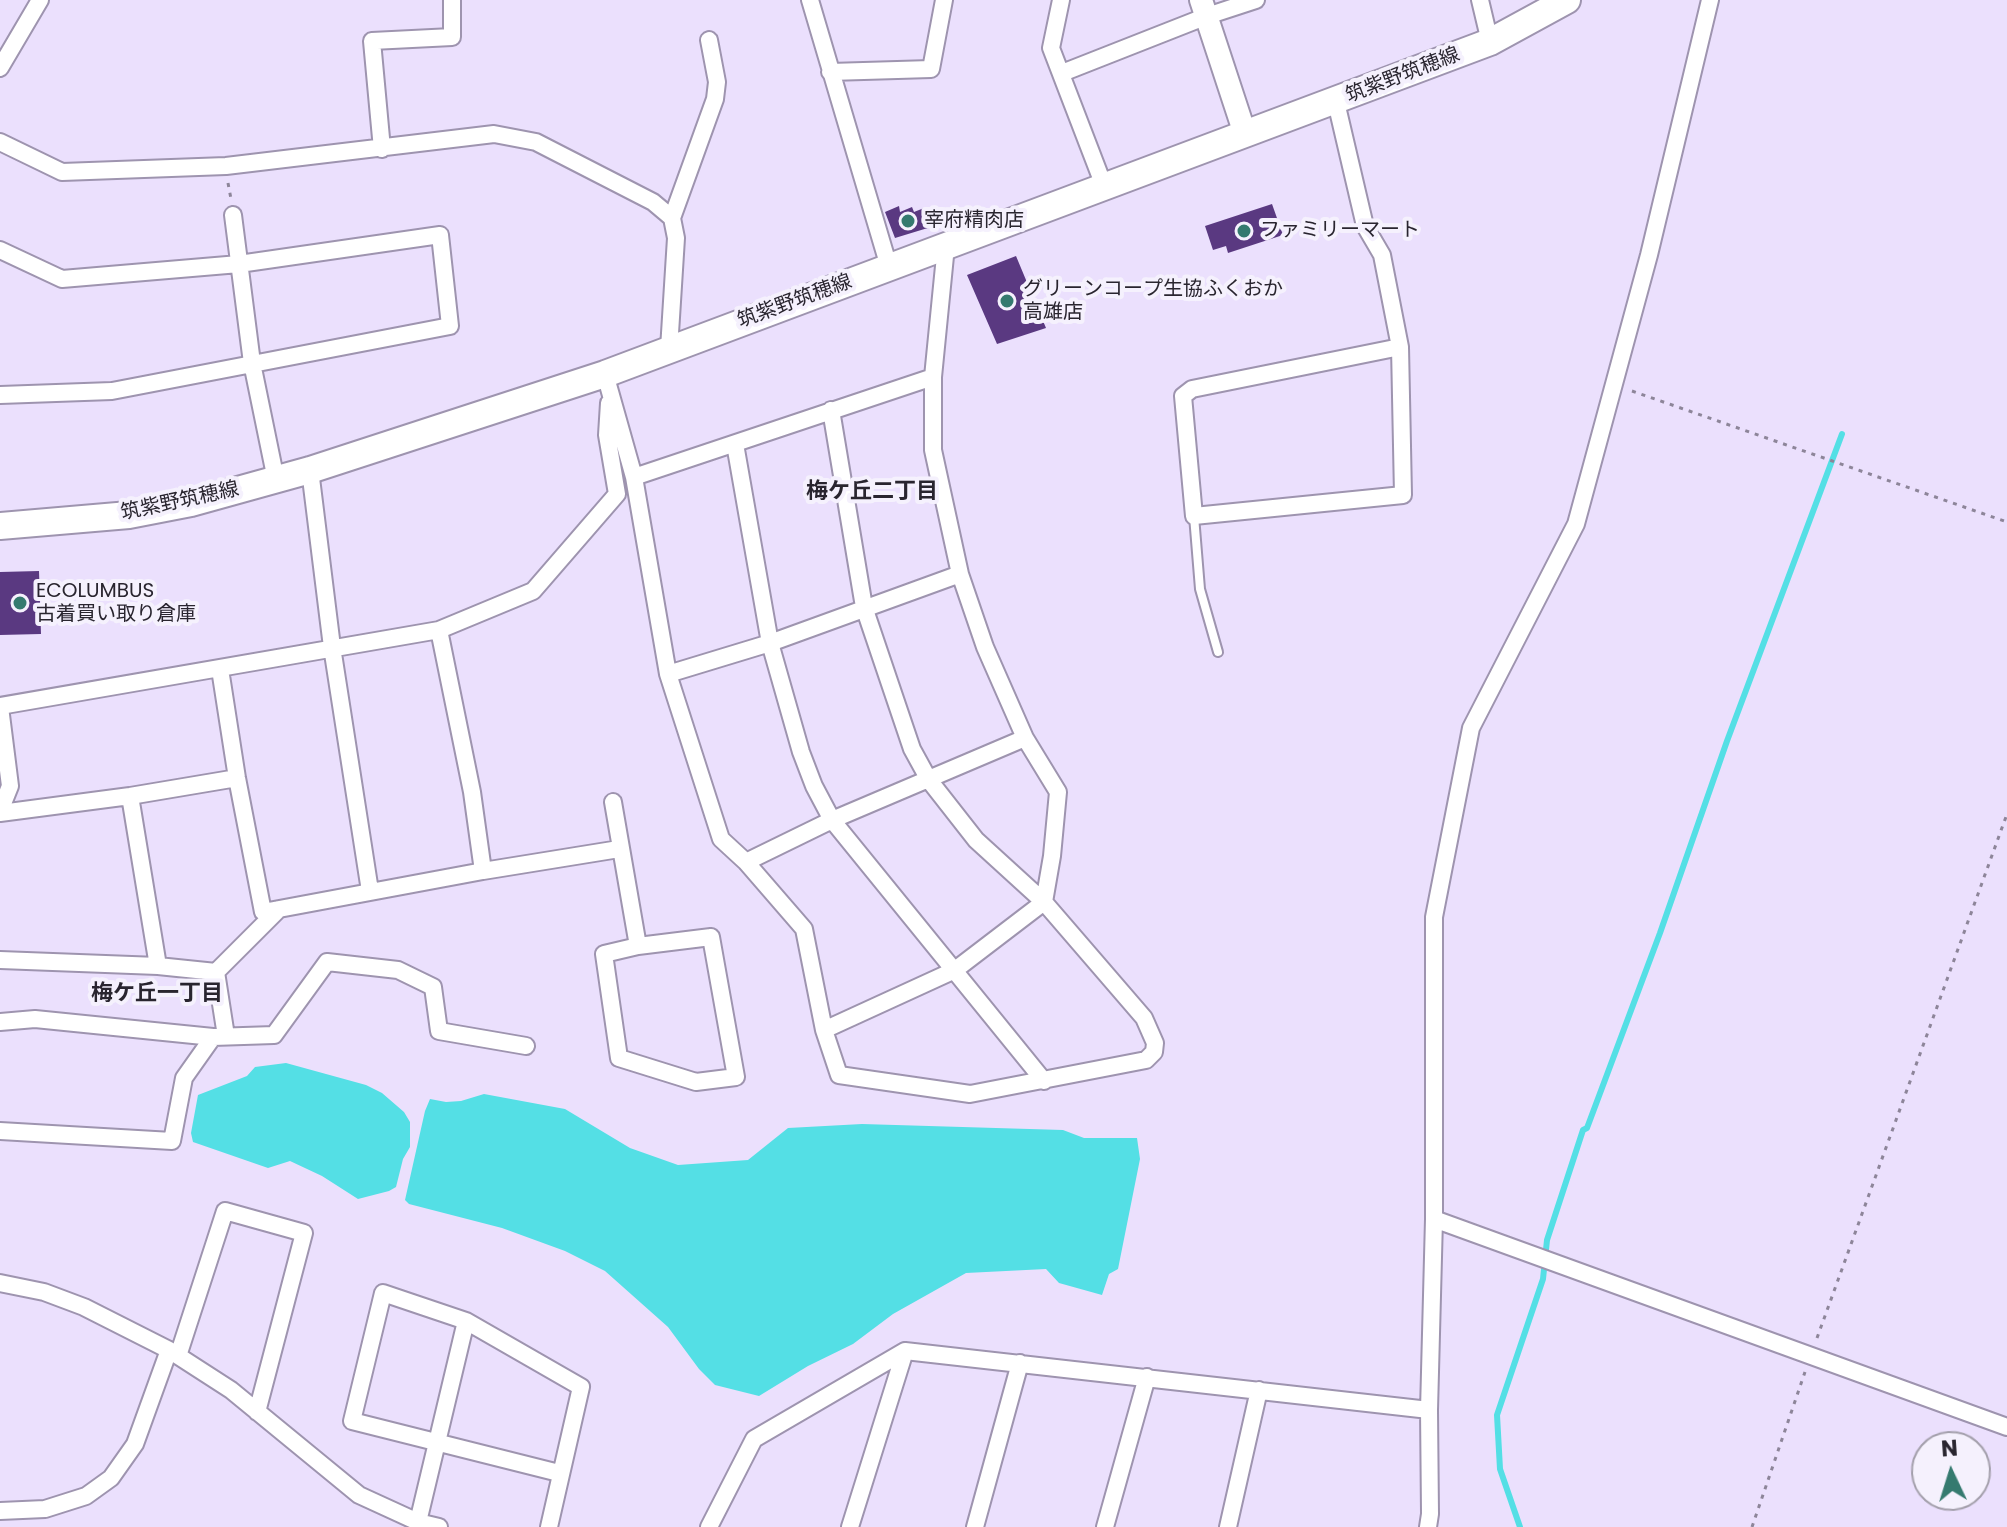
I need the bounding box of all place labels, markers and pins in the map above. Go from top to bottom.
place label: 宰府精肉店 [924,209,1024,233]
marker: 宰府精肉店 [899,212,917,230]
place label: ファミリーマート [1260,219,1420,243]
marker: ファミリーマート [1235,222,1253,240]
place label: グリーンコープ生協ふくおか 高雄店 [1023,278,1283,325]
marker: グリーンコープ生協ふくおか 高雄店 [998,292,1016,310]
place label: ECOLUMBUS 古着買い取り倉庫 [36,580,196,627]
marker: ECOLUMBUS 古着買い取り倉庫 [11,594,29,612]

